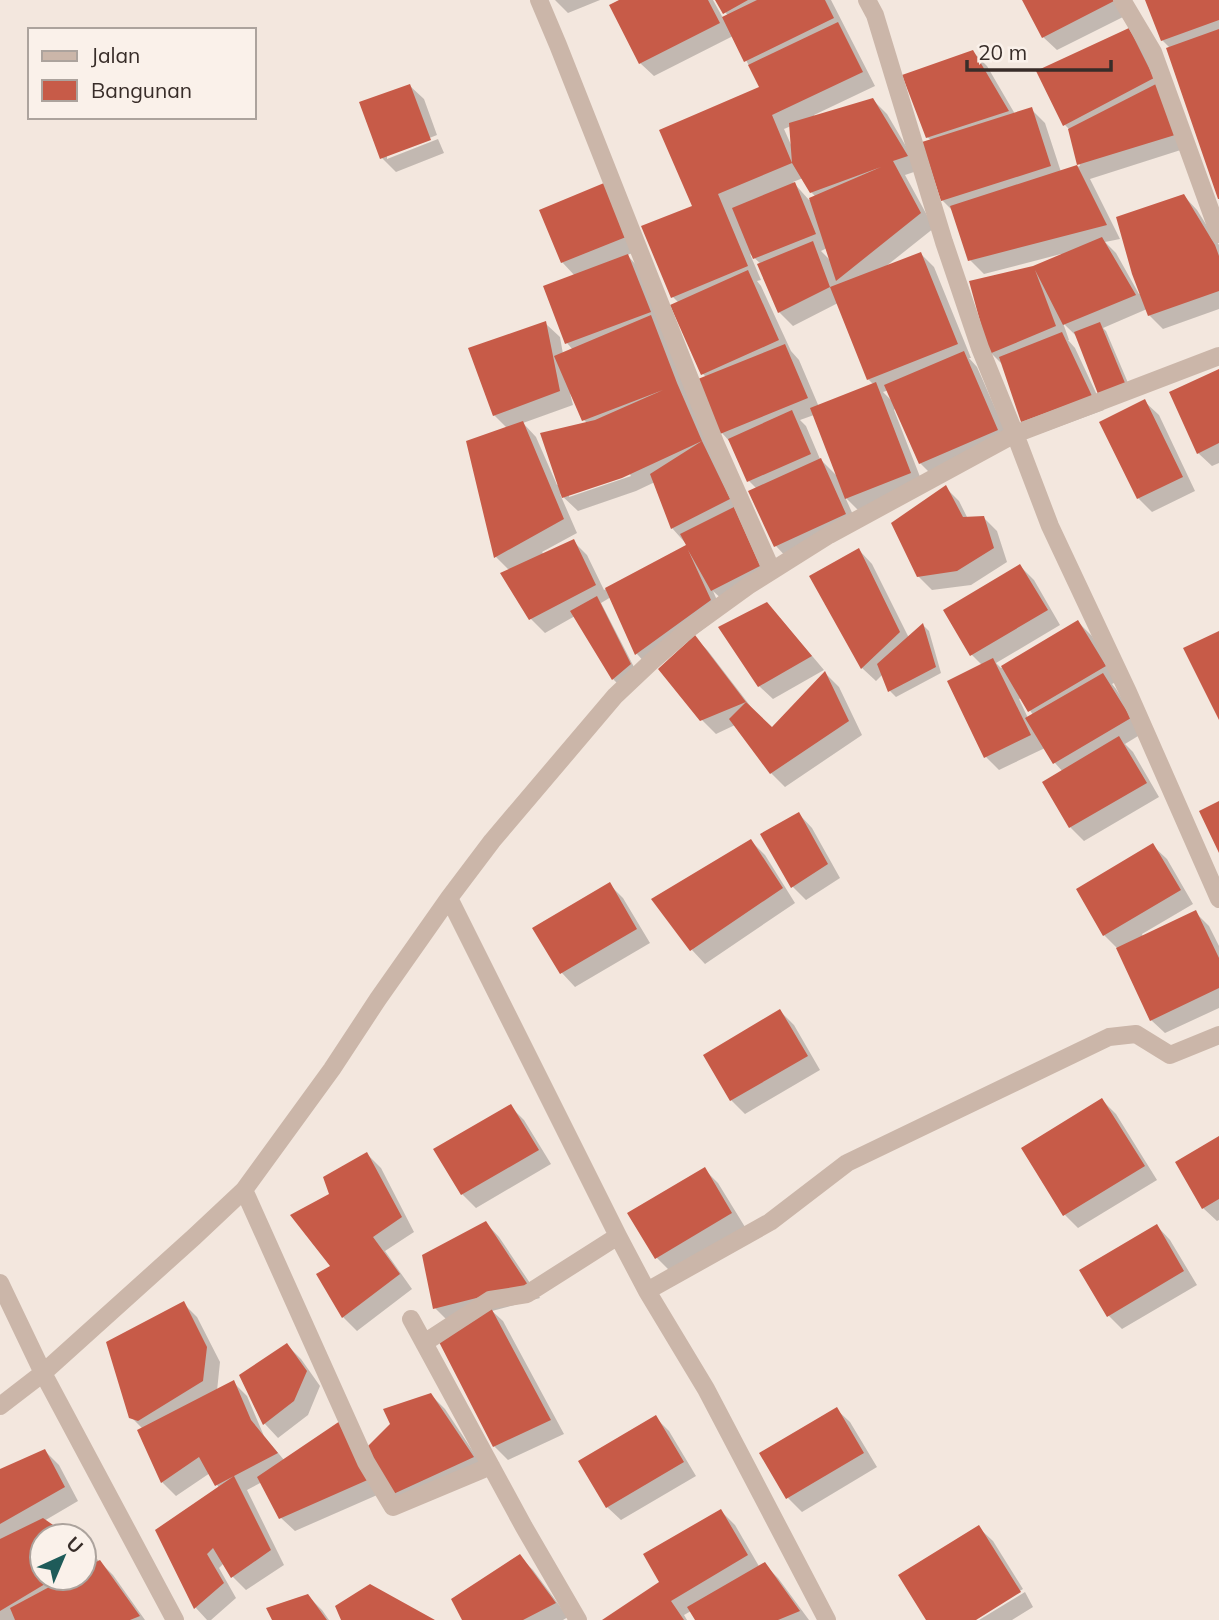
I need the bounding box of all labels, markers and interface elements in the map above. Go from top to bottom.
legend [28,28,256,119]
scale bar [967,28,1110,72]
text: 20 m [978,39,1027,65]
text: Jalan [91,42,140,68]
text: Bangunan [91,77,192,103]
north arrow [28,1522,98,1592]
text: U [61,1531,88,1558]

